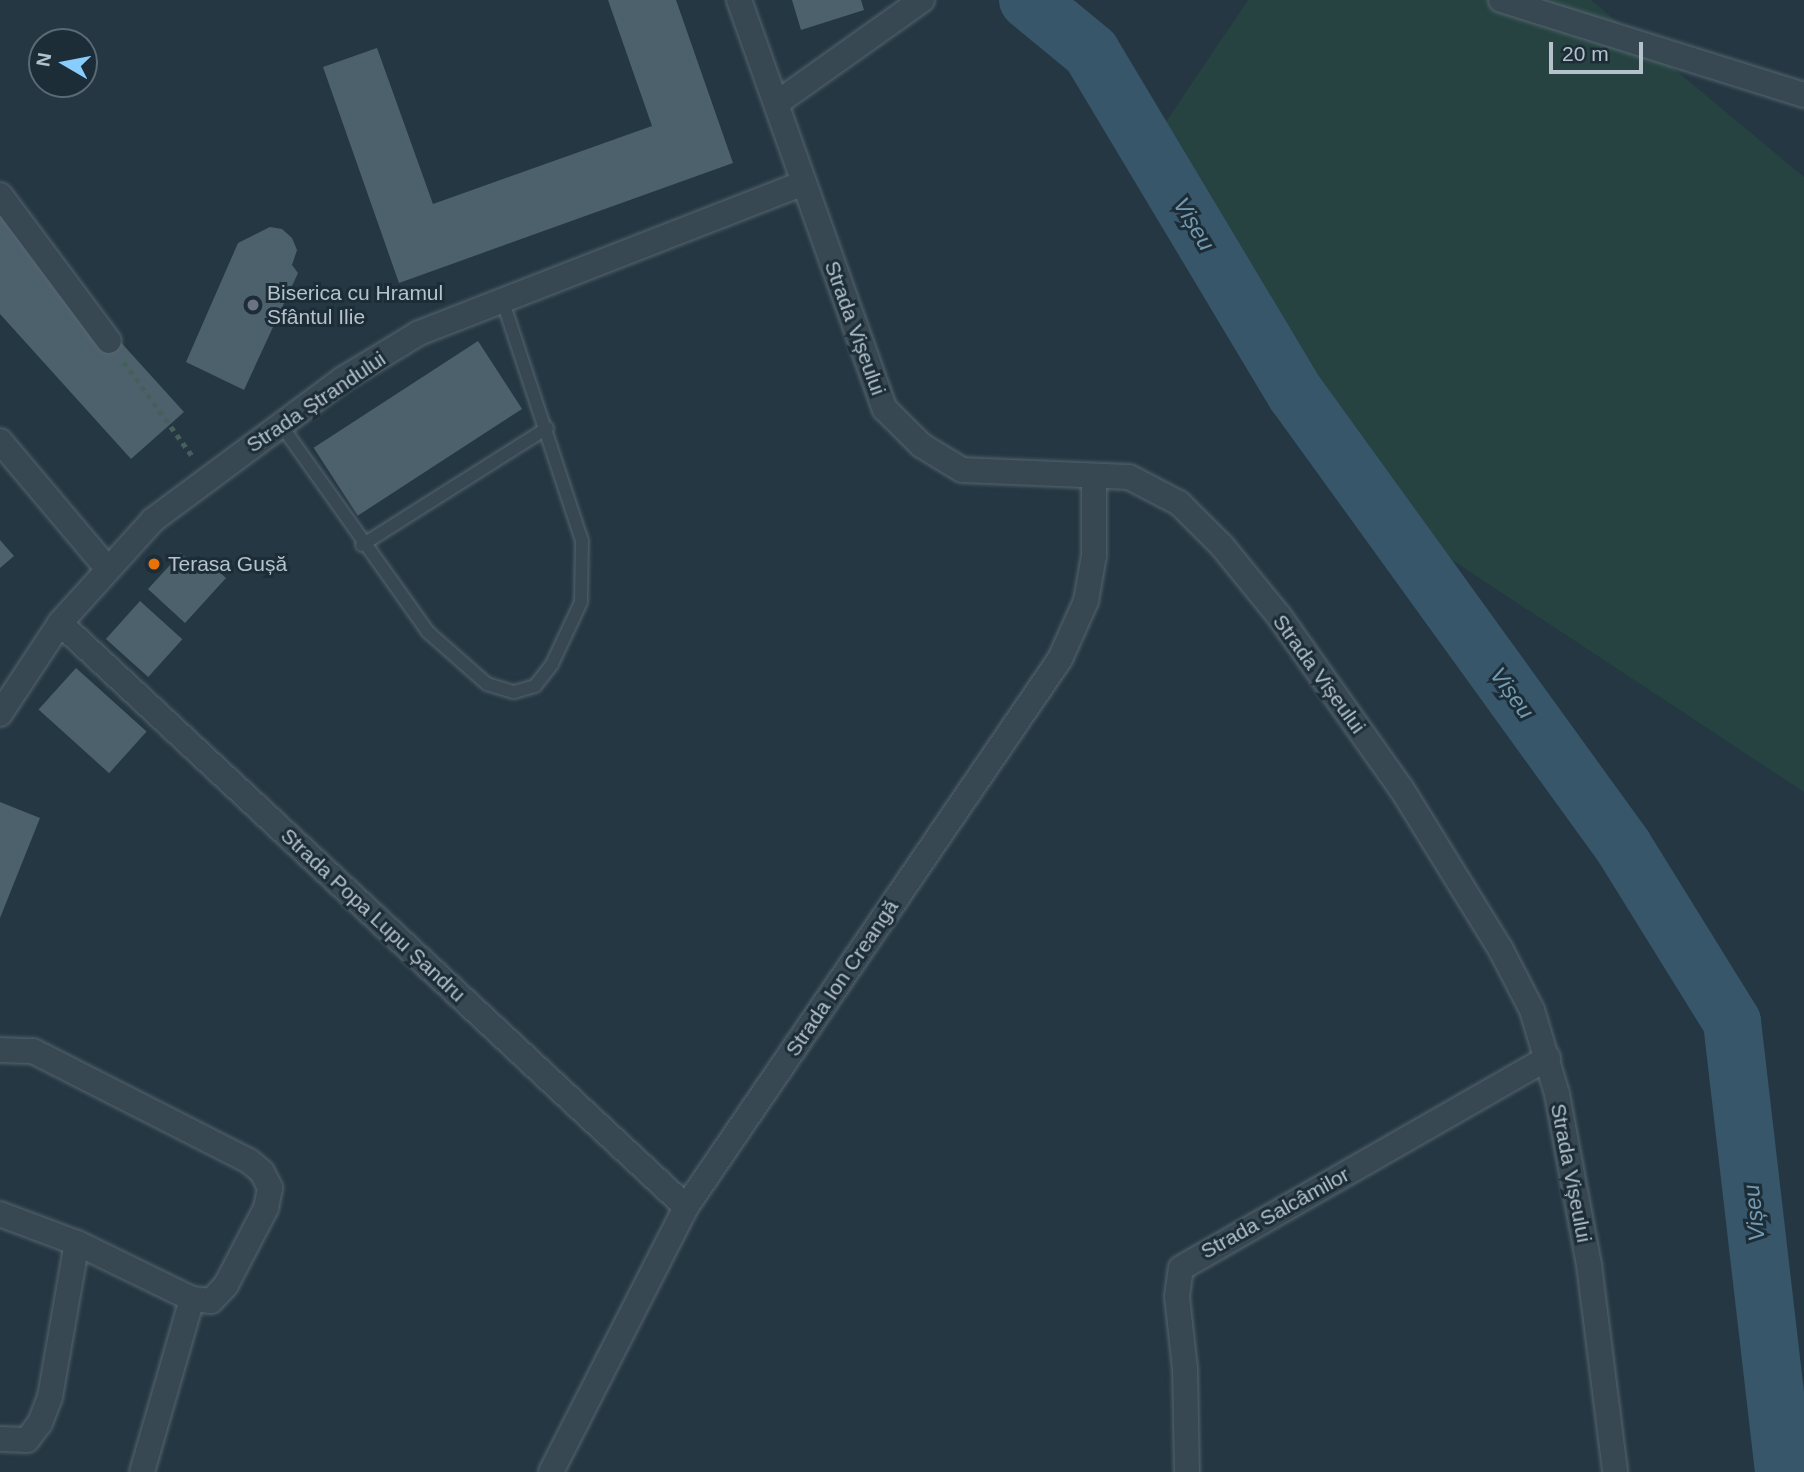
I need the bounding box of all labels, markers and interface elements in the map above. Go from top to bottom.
north arrow [28,28,98,98]
scale bar [1552,28,1646,72]
text: 20 m [1562,42,1609,65]
text: N [32,51,55,68]
water label: Vișeu [1167,192,1221,256]
street label: Strada Vișeului [819,258,891,398]
place label: Biserica cu Hramul Sfântul Ilie [267,280,443,330]
marker: Biserica cu Hramul Sfântul Ilie [245,297,261,313]
street label: Strada Ștrandului [242,346,390,458]
place label: Terasa Gușă [168,551,287,577]
marker: Terasa Gușă [146,556,162,572]
street label: Strada Vișeului [1267,610,1371,738]
water label: Vișeu [1484,662,1540,724]
street label: Strada Popa Lupu Șandru [276,823,470,1007]
street label: Strada Ion Creangă [780,895,904,1061]
street label: Strada Vișeului [1545,1101,1597,1245]
street label: Strada Salcâmilor [1196,1162,1354,1264]
water label: Vișeu [1737,1183,1771,1243]

